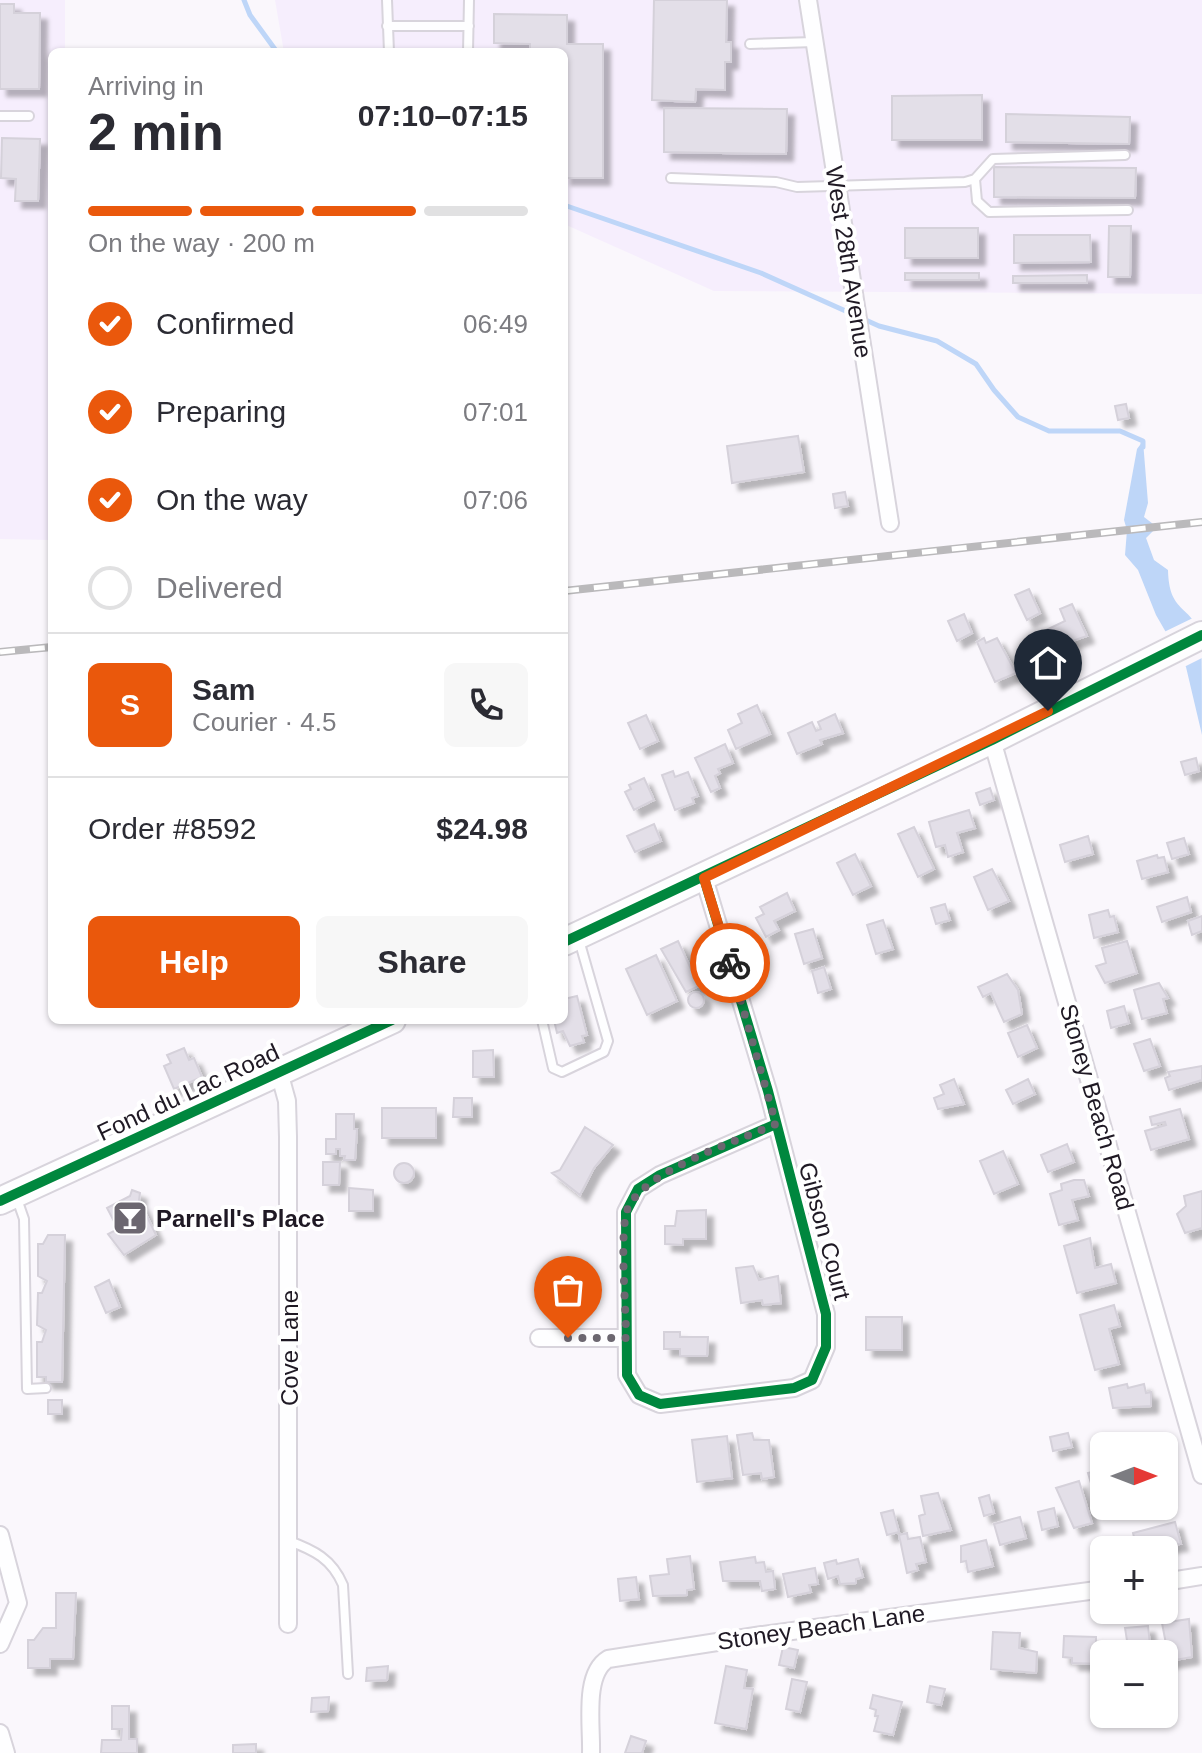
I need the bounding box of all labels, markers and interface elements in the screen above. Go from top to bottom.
text: Arriving in [88,71,204,101]
text: 07:10–07:15 [358,99,528,132]
text: 2 min [88,103,224,161]
street label: West 28th Avenue [820,164,878,360]
text: On the way · 200 m [88,228,315,258]
icon: check [88,302,132,346]
text: Confirmed [156,307,294,340]
text: 06:49 [463,309,528,339]
icon: check [88,390,132,434]
text: Preparing [156,395,286,428]
text: 07:01 [463,397,528,427]
icon: check [88,478,132,522]
text: On the way [156,483,308,516]
text: 07:06 [463,485,528,515]
text: Delivered [156,571,283,604]
pin [1014,629,1082,711]
icon: home [1026,641,1070,685]
button: phone [444,663,528,747]
text: Sam [192,673,255,706]
text: S [120,688,140,721]
text: Courier · 4.5 [192,707,337,737]
text: Order #8592 [88,812,256,845]
text: $24.98 [436,812,528,845]
button: Help [88,916,300,1008]
button: Share [316,916,528,1008]
courier [690,923,770,1003]
icon: bike [708,941,752,985]
street label: Stoney Beach Road [1055,1001,1139,1213]
street label: Fond du Lac Road [93,1038,283,1146]
street label: Gibson Court [794,1159,856,1303]
bar icon: Parnell's Place [111,1199,149,1237]
place label: Parnell's Place [156,1205,324,1232]
pin [534,1256,602,1338]
icon: bag [546,1268,590,1312]
street label: Cove Lane [276,1290,303,1406]
north arrow [1090,1432,1178,1520]
map controls [1090,1432,1178,1728]
button: + [1090,1536,1178,1624]
street label: Stoney Beach Lane [715,1599,927,1655]
button: − [1090,1640,1178,1728]

